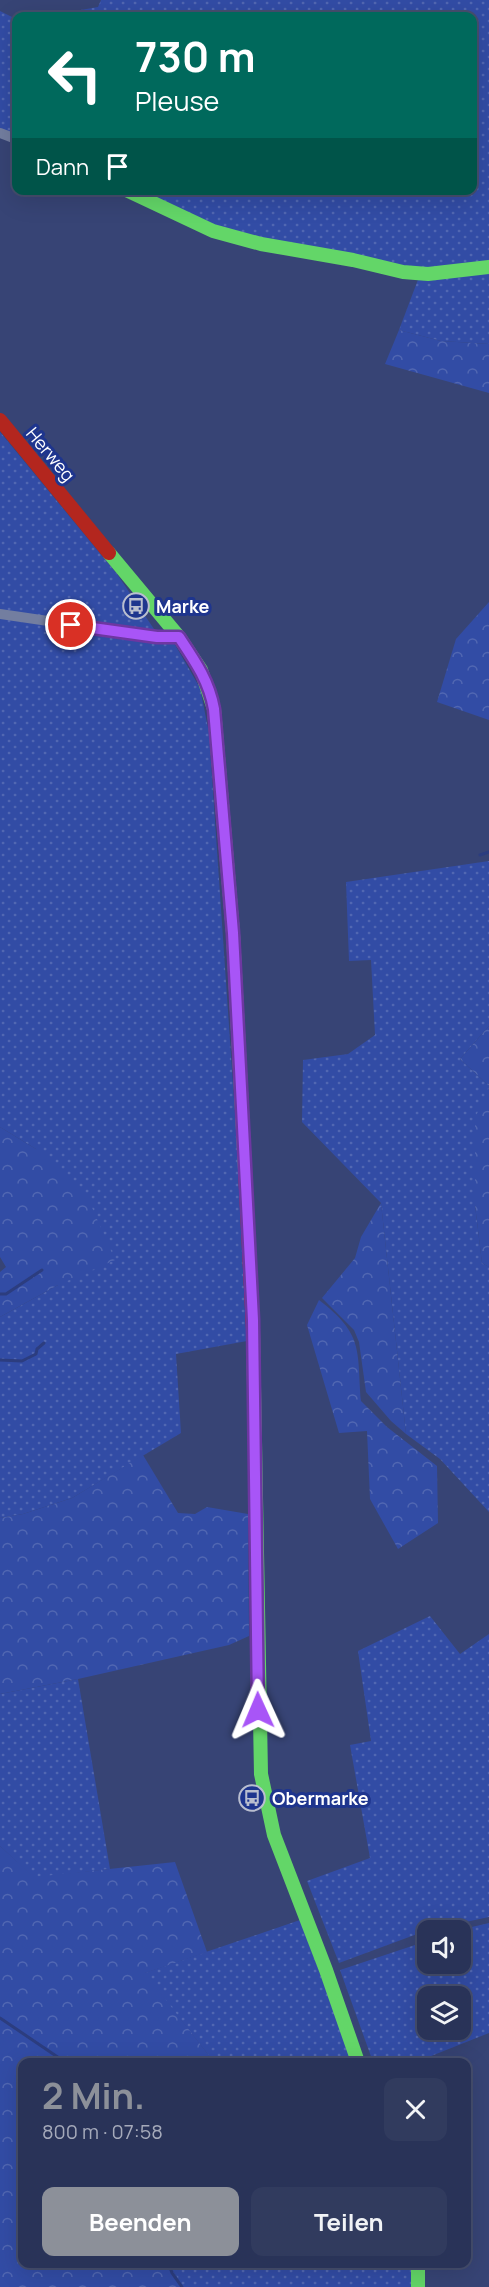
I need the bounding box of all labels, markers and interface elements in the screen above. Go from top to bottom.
text: 730 m [135,27,256,85]
icon: left [36,36,114,114]
text: Pleuse [135,82,219,119]
icon: arrive [101,150,134,183]
text: Dann [36,152,89,182]
street label: Herweg [21,422,81,486]
bus stop icon: Marke [121,591,151,621]
place label: Marke [156,594,209,618]
pin [45,599,96,650]
icon: arrive [54,608,87,641]
position arrow [226,1678,290,1742]
bus stop icon: Obermarke [237,1783,267,1813]
place label: Obermarke [272,1786,369,1810]
map controls [417,1920,471,2040]
button: sound [417,1920,471,1974]
button: layers [417,1986,471,2040]
text: 2 Min. [42,2071,145,2120]
button: close [384,2078,447,2141]
text: 800 m · 07:58 [42,2118,163,2145]
button: Beenden [42,2187,239,2256]
button: Teilen [251,2187,447,2256]

